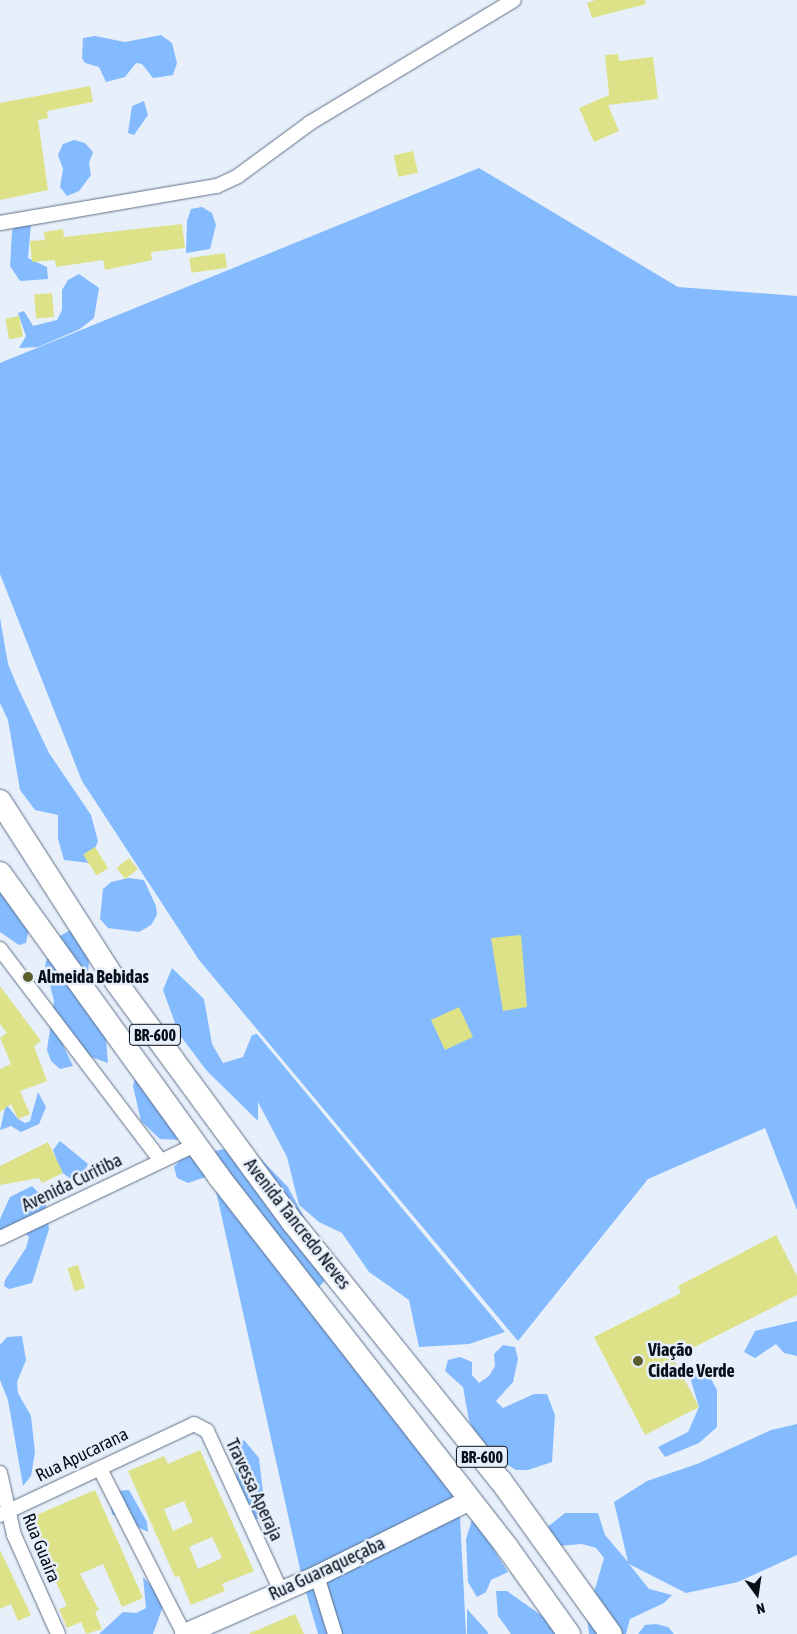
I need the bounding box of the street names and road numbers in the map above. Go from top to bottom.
road number: BR-600 [129,1022,181,1048]
street label: Avenida Curitiba [18,1149,126,1217]
street label: Avenida Tancredo Neves [239,1154,355,1294]
street label: Rua Apucarana [32,1423,132,1487]
street label: Travessa Aperaja [221,1435,287,1545]
road number: BR-600 [456,1444,508,1470]
street label: Rua Guaíra [17,1510,65,1586]
street label: Rua Guaraqueçaba [265,1533,389,1605]

